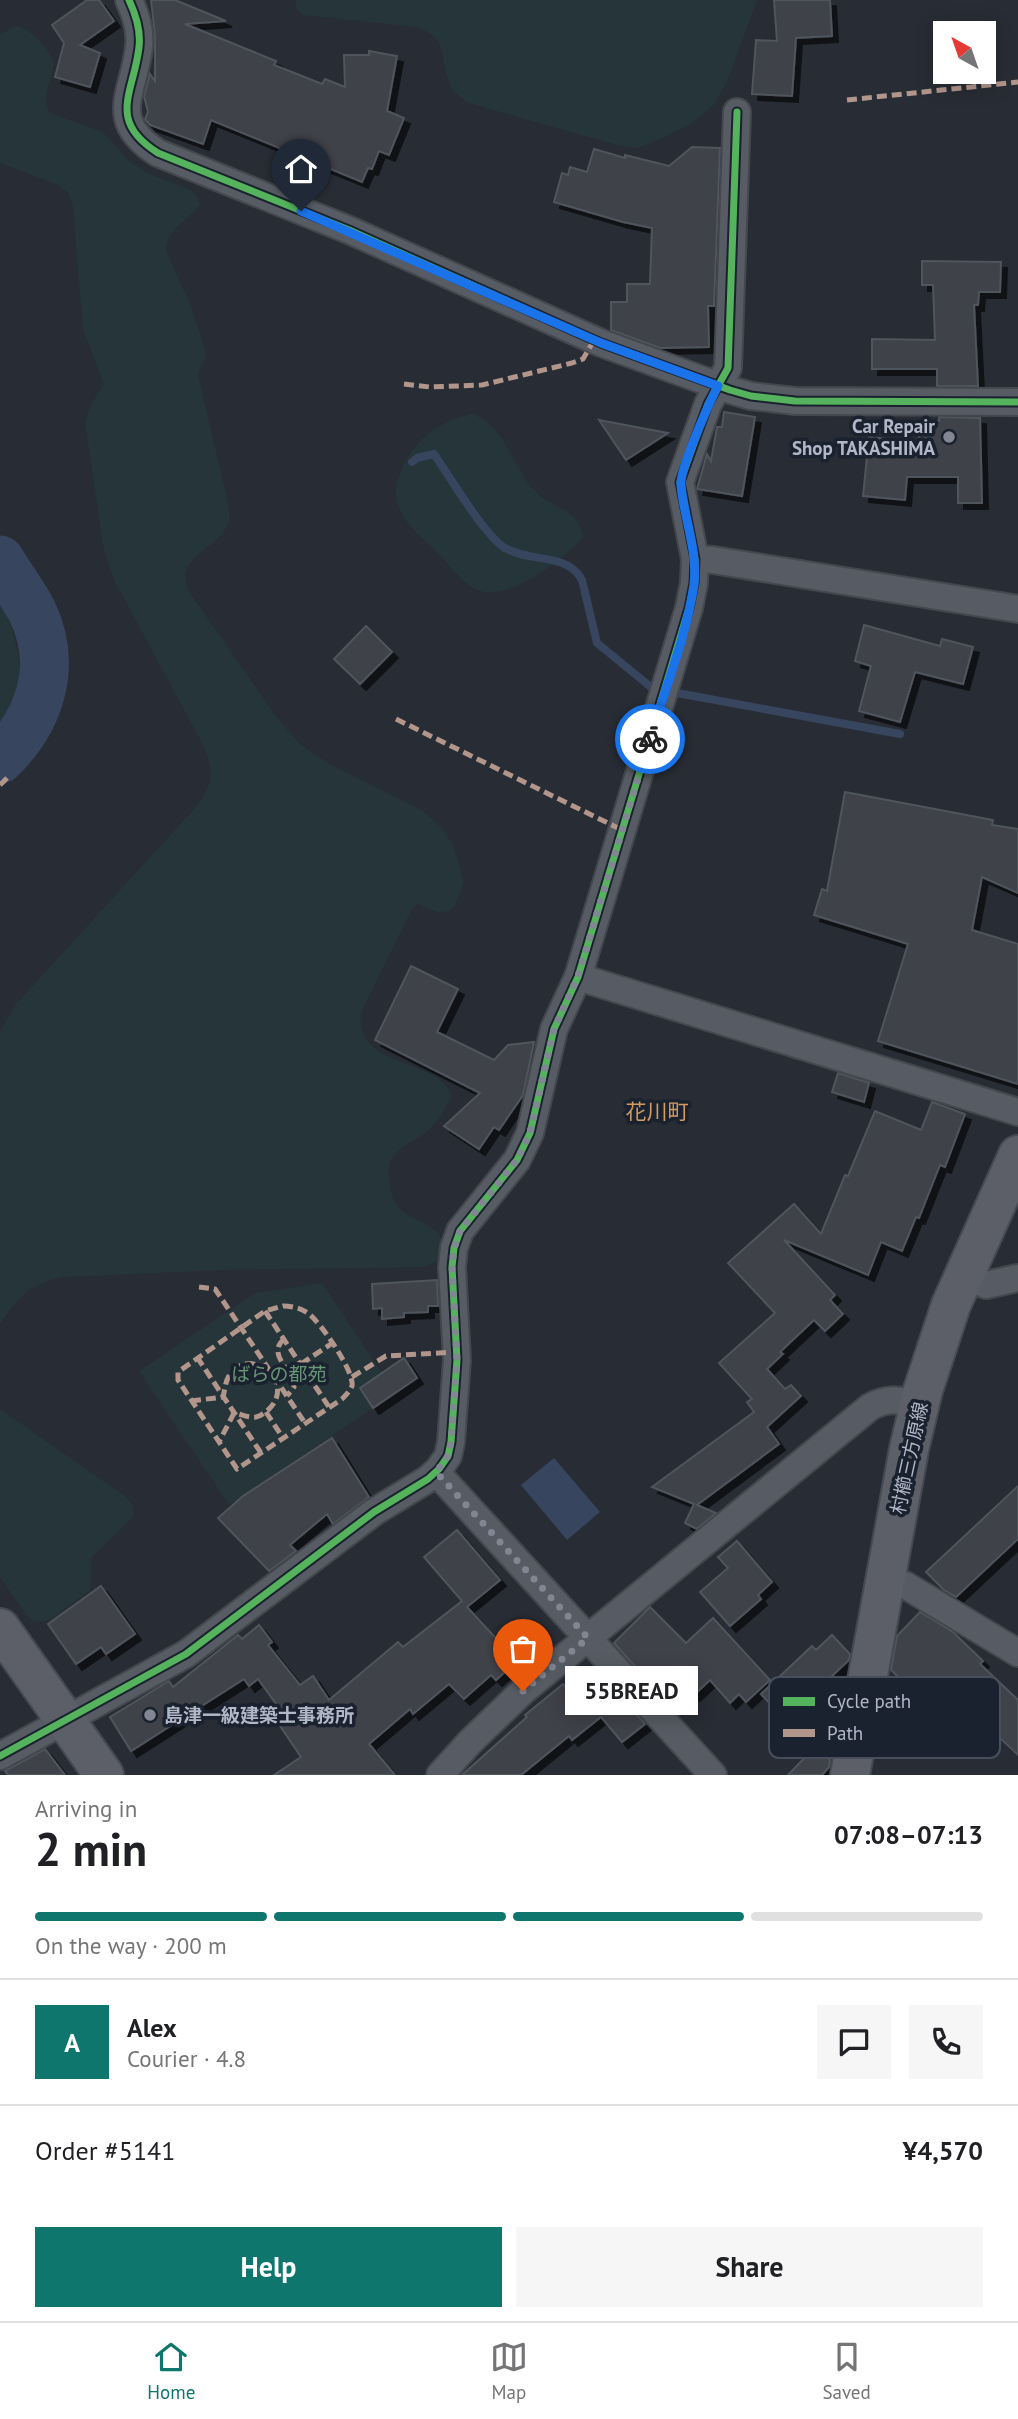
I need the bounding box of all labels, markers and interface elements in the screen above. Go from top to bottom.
north arrow [933,21,996,84]
map controls [933,21,996,84]
pin [271,139,331,211]
icon: home [282,150,320,188]
place label: Car Repair Shop TAKASHIMA [792,414,935,460]
marker: Car Repair Shop TAKASHIMA [941,429,957,445]
courier [615,704,685,774]
icon: bike [631,720,669,758]
district label: 花川町 [626,1098,689,1125]
park label: ばらの都苑 [231,1362,327,1386]
street label: 村櫛三方原線 [885,1400,933,1516]
pin [493,1619,553,1691]
icon: bag [504,1630,542,1668]
callout: 55BREAD [565,1666,698,1716]
text: 55BREAD [584,1676,679,1705]
legend [769,1677,1000,1758]
text: Cycle path [827,1689,911,1713]
place label: 島津一級建築士事務所 [164,1703,354,1727]
marker: 島津一級建築士事務所 [142,1707,158,1723]
text: Path [827,1721,863,1745]
text: Arriving in [35,1794,137,1823]
text: 07:08–07:13 [834,1818,983,1851]
text: 2 min [35,1819,147,1879]
text: On the way · 200 m [35,1931,227,1960]
button: chat [817,2005,891,2079]
button: phone [909,2005,983,2079]
text: Alex [127,2011,177,2044]
text: A [64,2026,80,2059]
text: Courier · 4.8 [127,2044,246,2073]
text: Order #5141 [35,2134,175,2167]
text: ¥4,570 [903,2134,983,2167]
button: Help [35,2227,502,2307]
button: Share [516,2227,983,2307]
tab: Home [147,2338,195,2404]
tab: Map [490,2338,528,2404]
tab: Saved [822,2338,871,2404]

